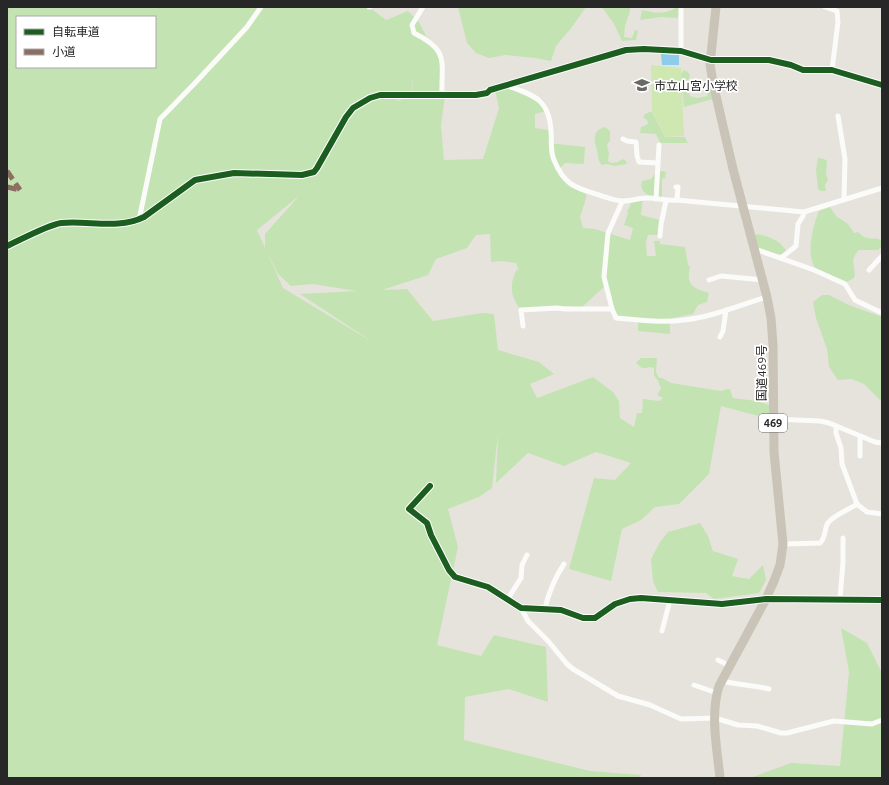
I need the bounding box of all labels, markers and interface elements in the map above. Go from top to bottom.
legend [16,16,156,68]
text: 自転車道 [52,25,100,38]
text: 小道 [52,45,76,58]
school or university icon: 市立山宮小学校 [633,76,651,94]
place label: 市立山宮小学校 [654,79,738,92]
street label: 国道469号 [755,345,768,401]
road number: 469 [759,414,787,432]

